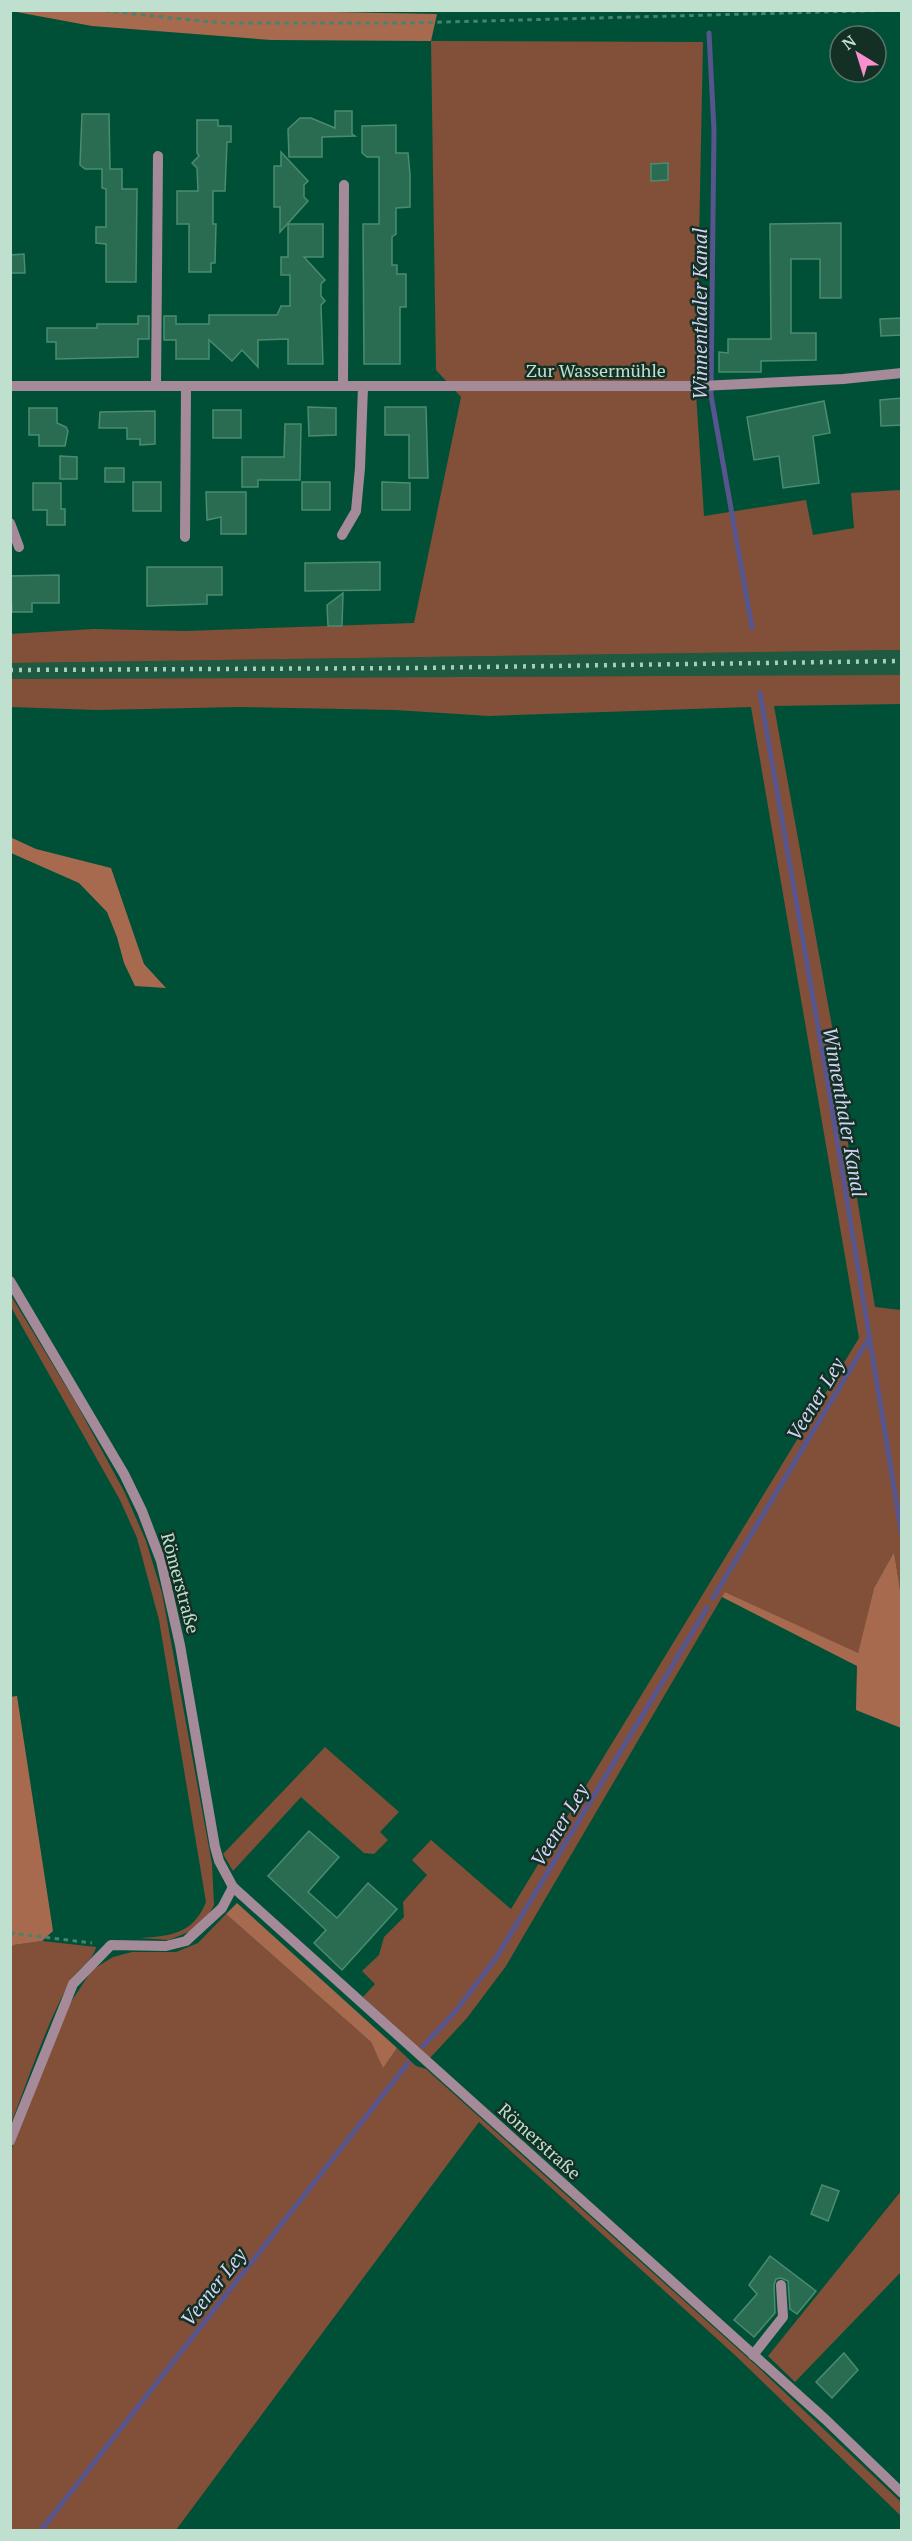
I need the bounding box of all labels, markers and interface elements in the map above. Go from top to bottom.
north arrow [828,24,888,84]
text: N [837,30,860,55]
water label: Winnenthaler Kanal [686,228,713,400]
street label: Zur Wassermühle [526,358,666,382]
water label: Winnenthaler Kanal [817,1025,873,1200]
water label: Veener Ley [780,1352,851,1446]
street label: Römerstraße [156,1530,206,1636]
water label: Veener Ley [524,1778,595,1872]
street label: Römerstraße [493,2097,587,2185]
water label: Veener Ley [174,2242,253,2332]

